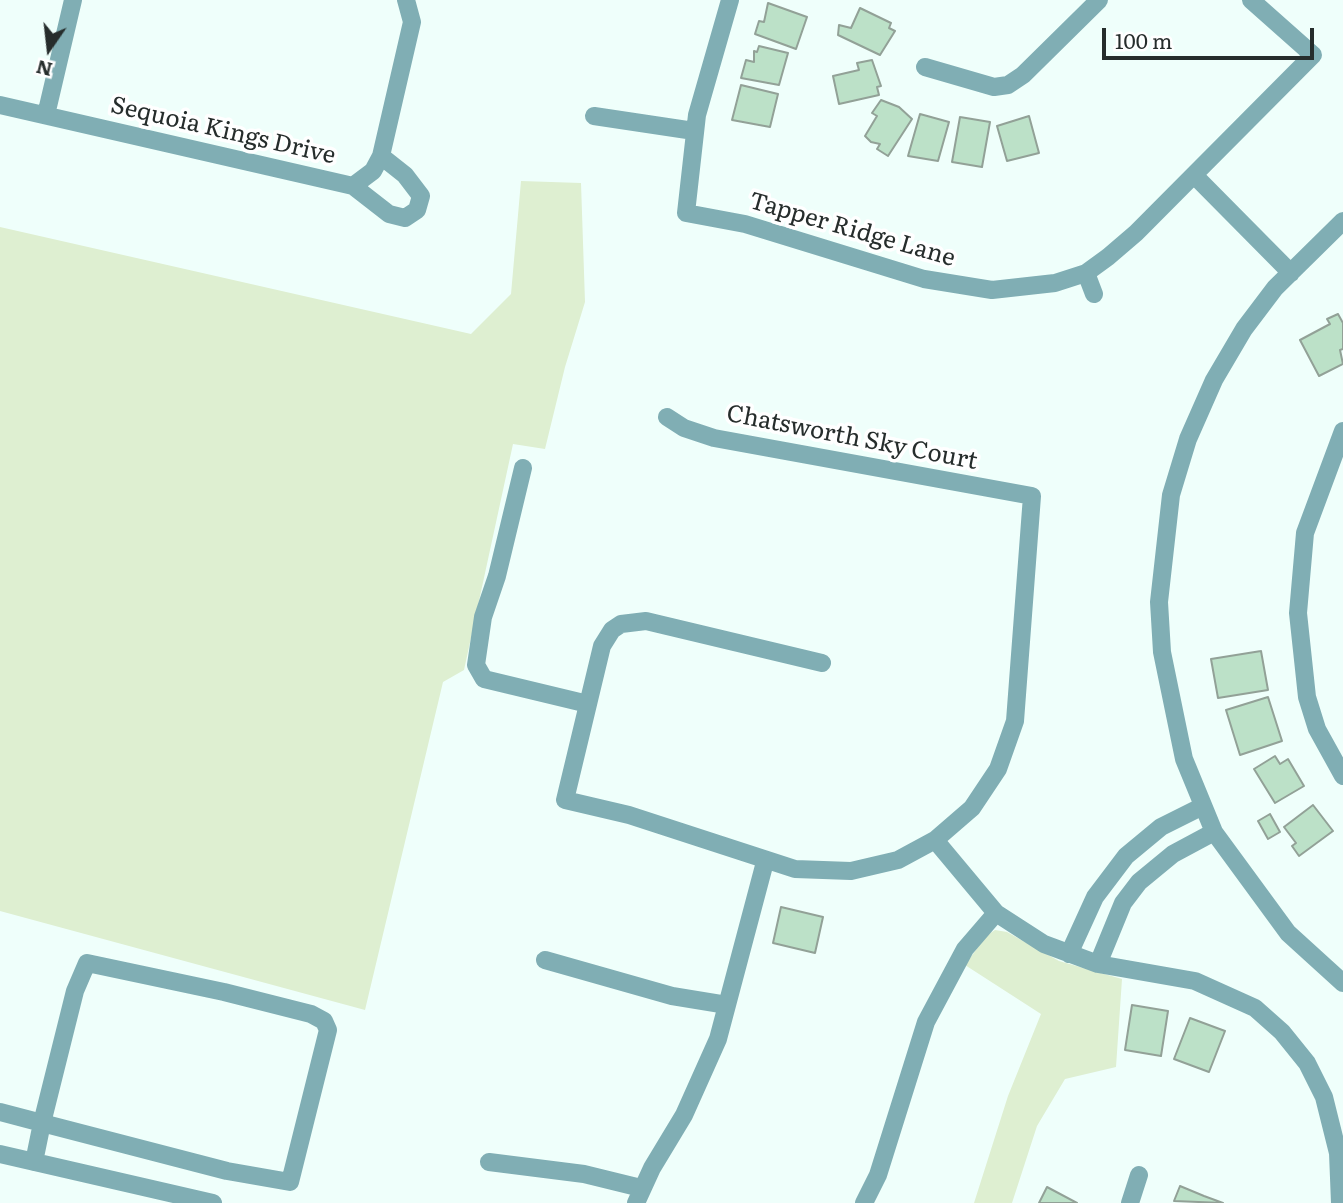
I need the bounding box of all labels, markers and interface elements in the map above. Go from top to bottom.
north arrow [14,14,84,84]
scale bar [1105,14,1317,58]
text: 100 m [1115,24,1172,55]
text: N [33,54,55,85]
street label: Sequoia Kings Drive [108,91,338,171]
street label: Tapper Ridge Lane [746,187,958,273]
street label: Chatsworth Sky Court [724,400,980,476]

